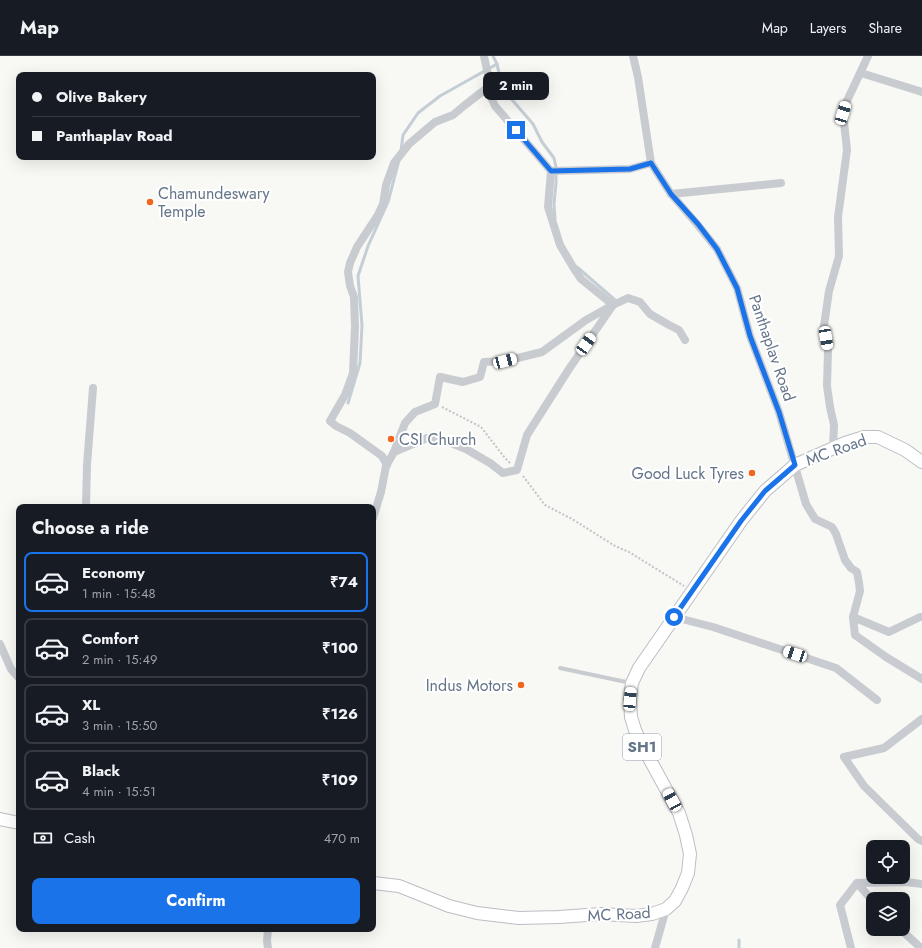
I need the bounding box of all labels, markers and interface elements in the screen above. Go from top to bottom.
text: Map [20,14,59,41]
text: Map [762,18,788,38]
text: Layers [810,18,846,38]
text: Share [868,18,902,38]
callout: 2 min [483,72,549,100]
text: 2 min [499,76,533,95]
text: Olive Bakery [56,86,147,108]
car [834,100,852,126]
route end [507,121,525,139]
text: Panthaplav Road [56,125,173,147]
place label: Chamundeswary Temple [158,182,271,223]
marker: Chamundeswary Temple [145,197,155,207]
street label: Panthaplav Road [743,292,801,404]
car [818,325,834,351]
car [574,331,598,357]
car [492,352,518,370]
place label: CSI Church [399,428,477,451]
street label: MC Road [802,428,870,472]
marker: CSI Church [386,434,396,444]
place label: Good Luck Tyres [632,462,744,485]
marker: Good Luck Tyres [747,468,757,478]
text: Choose a ride [32,515,149,541]
text: Economy [82,562,145,584]
icon: car [34,564,70,600]
text: ₹74 [330,571,358,593]
text: 1 min · 15:48 [82,584,156,603]
route start [665,608,683,626]
text: Comfort [82,628,139,650]
icon: car [34,630,70,666]
text: ₹100 [322,637,358,659]
car [782,645,808,663]
text: 2 min · 15:49 [82,650,158,669]
place label: Indus Motors [426,674,513,697]
marker: Indus Motors [516,680,526,690]
car [623,687,637,711]
text: XL [82,694,100,716]
icon: car [34,696,70,732]
text: ₹126 [322,703,358,725]
text: 3 min · 15:50 [82,716,157,735]
road number: SH1 [623,734,661,760]
text: Black [82,760,120,782]
icon: car [34,762,70,798]
text: ₹109 [322,769,358,791]
text: 4 min · 15:51 [82,782,156,801]
car [661,787,683,813]
icon: cash [32,827,54,849]
text: Cash [64,827,95,849]
text: 470 m [324,829,360,848]
map controls [866,840,910,936]
button: locate [866,840,910,884]
button: Confirm [32,878,360,924]
button: layers [866,892,910,936]
street label: MC Road [587,901,651,927]

